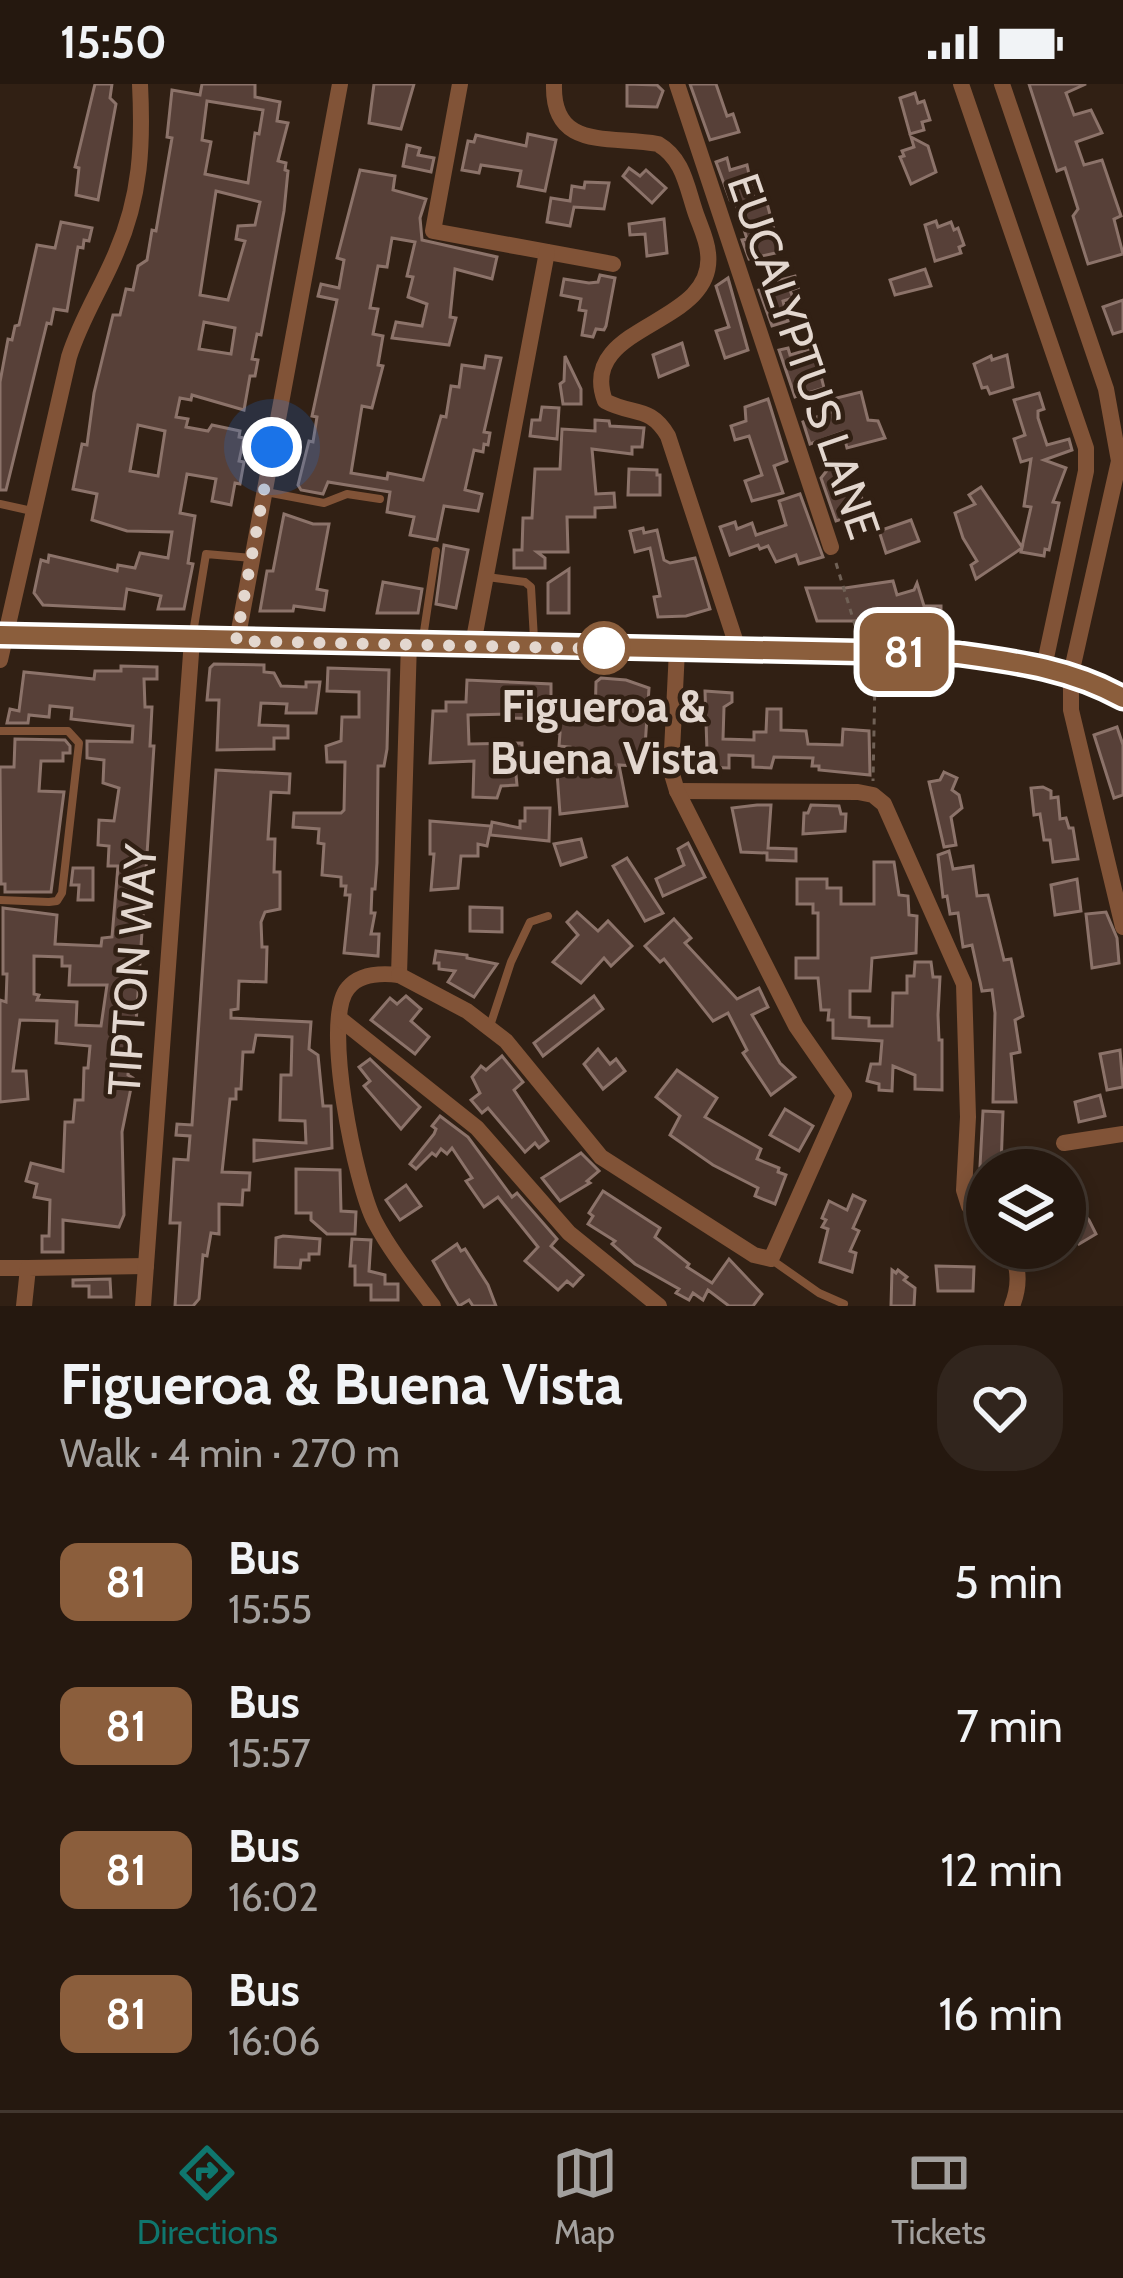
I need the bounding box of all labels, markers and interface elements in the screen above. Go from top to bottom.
text: 15:50 [60,15,167,69]
street label: EUCALYPTUS LANE [716,167,892,545]
your location [242,417,302,477]
line badge: 81 [850,613,958,691]
marker: Figueroa & Buena Vista [579,623,629,673]
text: 81 [884,626,924,678]
place label: Figueroa & Buena Vista [490,679,718,785]
street label: TIPTON WAY [96,842,168,1097]
map controls [966,1149,1086,1269]
button: layers [966,1149,1086,1269]
button: heart [937,1345,1063,1471]
text: Figueroa & Buena Vista [60,1349,623,1418]
text: Walk · 4 min · 270 m [60,1429,400,1477]
text: Bus [228,1531,300,1585]
text: 5 min [954,1555,1063,1609]
text: 81 [106,1556,146,1608]
text: 15:55 [228,1585,312,1633]
text: Bus [228,1675,300,1729]
text: 7 min [956,1699,1063,1753]
text: 81 [106,1700,146,1752]
text: 15:57 [228,1729,311,1777]
text: Bus [228,1819,300,1873]
text: 12 min [940,1843,1063,1897]
text: 81 [106,1844,146,1896]
text: 16:02 [228,1873,319,1921]
text: Bus [228,1963,300,2017]
text: 16 min [938,1987,1063,2041]
text: 81 [106,1988,146,2040]
text: 16:06 [228,2017,320,2065]
tab: Directions [137,2140,278,2252]
tab: Map [552,2140,618,2252]
tab: Tickets [891,2140,986,2252]

